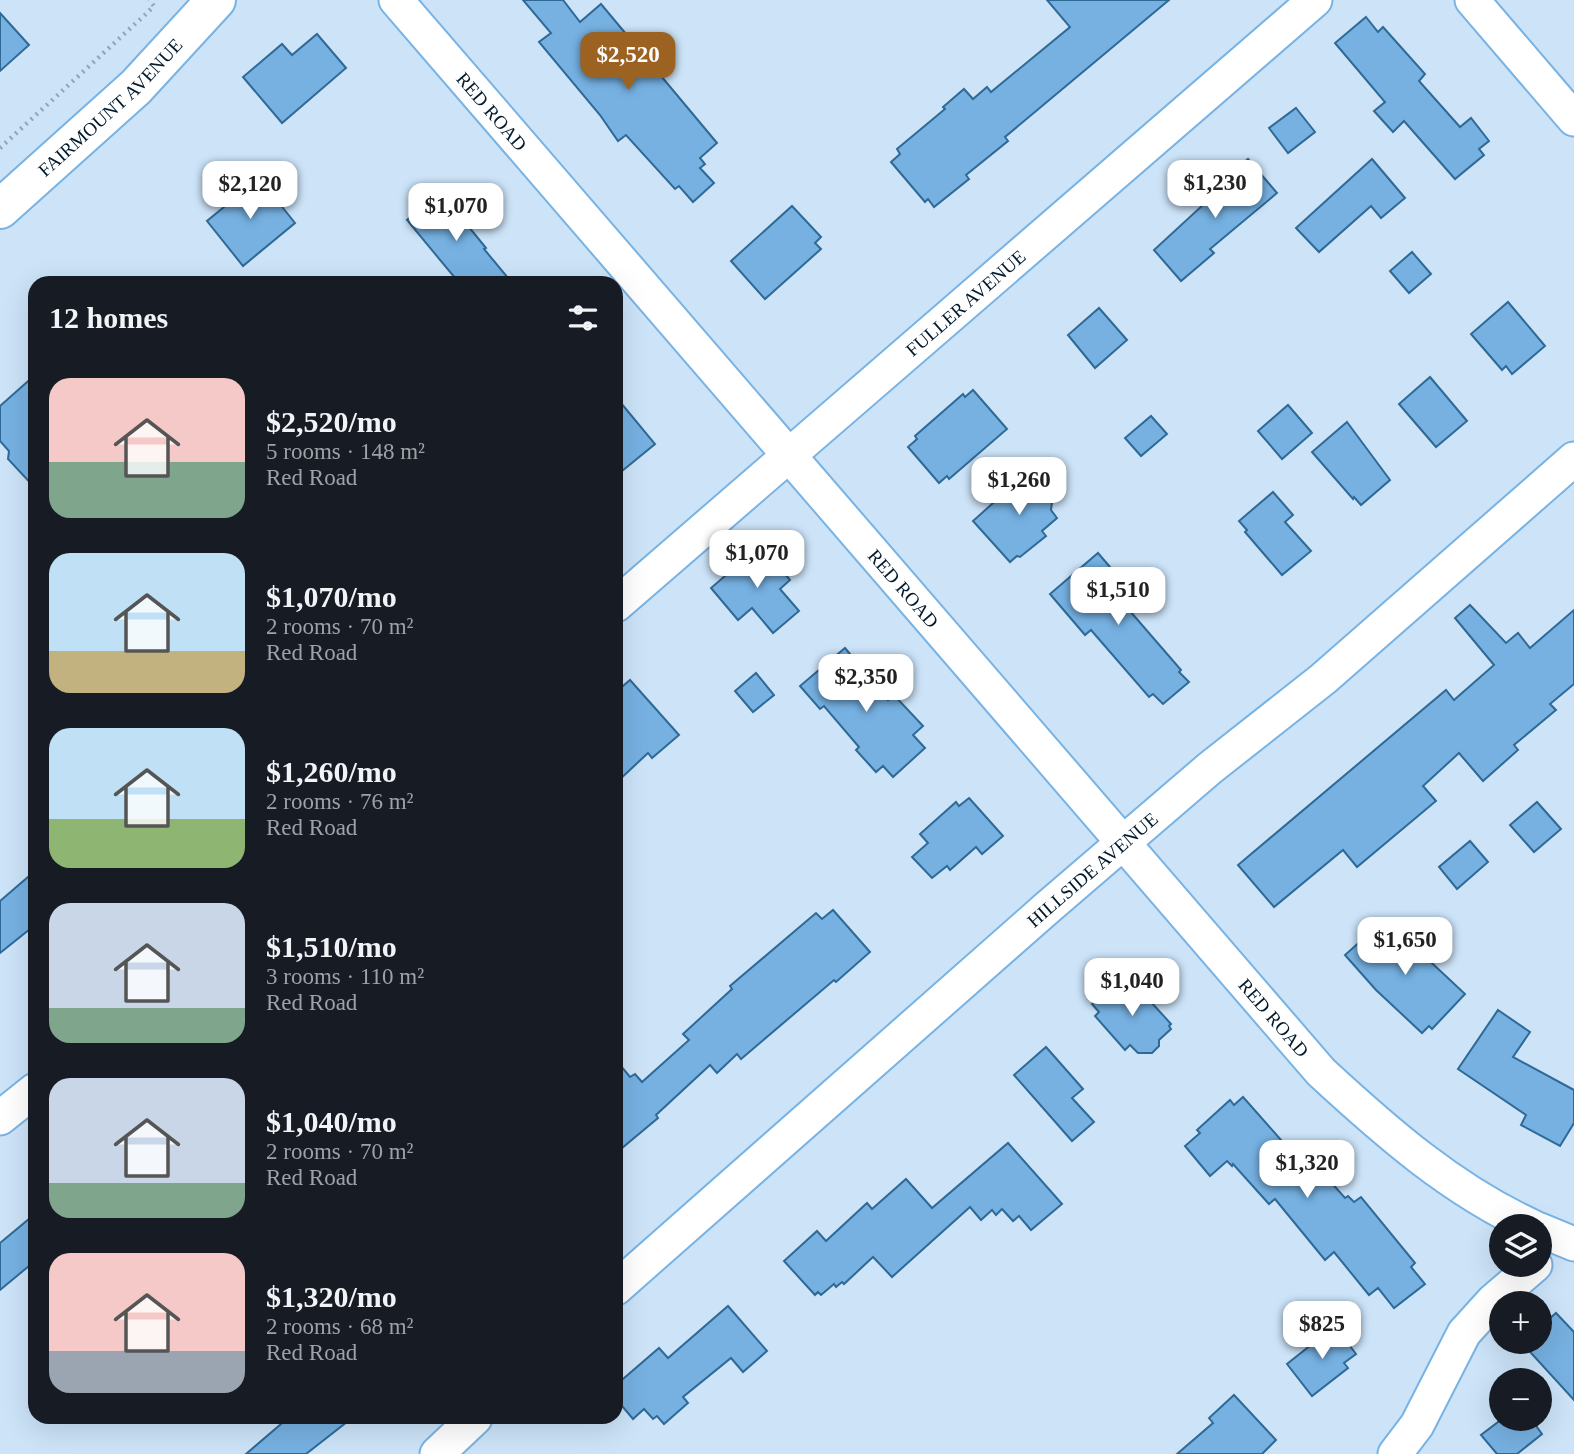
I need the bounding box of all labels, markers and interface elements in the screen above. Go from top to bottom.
pin: $2,520 [571,32,685,92]
street label: FAIRMOUNT AVENUE [34,34,187,181]
text: $2,520 [596,42,660,67]
street label: RED ROAD [452,68,531,155]
pin: $1,230 [1158,160,1272,220]
pin: $2,120 [193,162,307,221]
text: $1,230 [1183,170,1247,195]
text: $2,120 [218,171,282,196]
pin: $1,070 [399,184,513,243]
text: $1,070 [424,193,488,218]
street label: FULLER AVENUE [902,246,1030,360]
icon: filters [564,299,602,337]
text: 12 homes [49,301,168,334]
text: $2,520/mo [266,405,397,438]
icon: home [105,406,189,490]
text: 5 rooms · 148 m² [266,439,425,464]
pin: $1,260 [962,458,1076,517]
text: Red Road [266,465,357,490]
text: $1,260 [987,467,1051,492]
pin: $1,070 [700,530,814,590]
text: $1,070 [725,540,789,565]
street label: RED ROAD [864,545,943,632]
pin: $1,510 [1061,568,1175,627]
text: $1,510 [1086,577,1150,602]
text: $1,070/mo [266,580,397,613]
icon: home [105,581,189,665]
text: 2 rooms · 70 m² [266,614,413,639]
text: Red Road [266,640,357,665]
pin: $2,350 [809,654,923,714]
text: $2,350 [834,664,898,689]
text: $1,260/mo [266,755,397,788]
icon: home [105,756,189,840]
text: 2 rooms · 76 m² [266,789,413,814]
street label: HILLSIDE AVENUE [1023,808,1162,932]
text: Red Road [266,815,357,840]
pin: $1,650 [1348,918,1462,977]
text: $1,650 [1373,927,1437,952]
text: $1,510/mo [266,930,397,963]
icon: home [105,931,189,1015]
pin: $1,040 [1075,958,1189,1018]
text: 3 rooms · 110 m² [266,964,424,989]
text: $1,040 [1100,968,1164,993]
street label: RED ROAD [1234,974,1313,1061]
text: Red Road [266,990,357,1015]
text: $1,040/mo [266,1105,397,1138]
icon: home [105,1106,189,1190]
text: 2 rooms · 70 m² [266,1139,413,1164]
pin: $1,320 [1250,1140,1364,1200]
text: $1,320 [1275,1150,1339,1175]
text: Red Road [266,1165,357,1190]
map controls [1489,1214,1552,1431]
button: layers [1489,1214,1552,1277]
text: $1,320/mo [266,1280,397,1313]
icon: home [105,1281,189,1365]
button: + [1489,1291,1552,1354]
pin: $825 [1281,1302,1363,1361]
text: $825 [1299,1311,1345,1336]
text: 2 rooms · 68 m² [266,1314,413,1339]
text: Red Road [266,1340,357,1365]
button: − [1489,1368,1552,1431]

